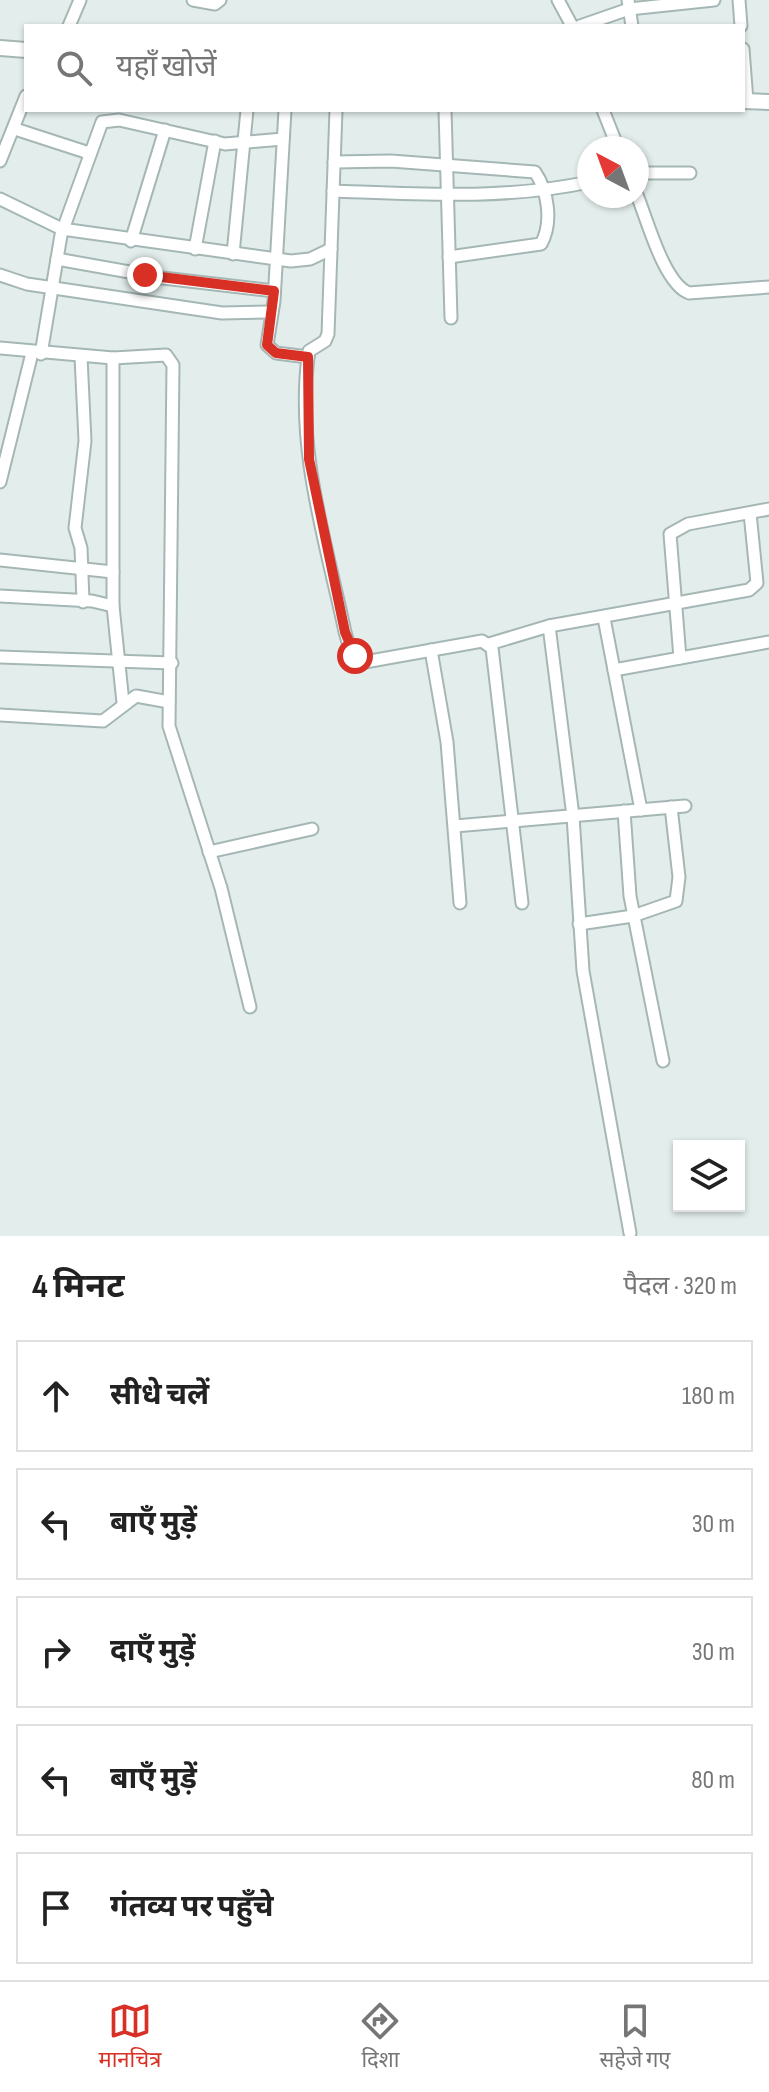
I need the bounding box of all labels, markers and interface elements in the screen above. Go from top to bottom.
search box [24,24,745,112]
icon: search [52,46,96,90]
text: यहाँ खोजें [116,49,216,85]
north arrow [577,136,649,208]
route end [127,257,163,293]
route start [337,638,373,674]
map controls [673,1140,745,1212]
button: layers [673,1140,745,1212]
text: 4 मिनट [32,1266,124,1307]
text: पैदल · 320 m [623,1271,737,1302]
icon: ahead [34,1374,78,1418]
text: सीधे चलें [110,1377,209,1413]
text: 180 m [682,1381,735,1412]
icon: left [34,1502,78,1546]
text: बाएँ मुड़ें [110,1505,197,1541]
text: 30 m [692,1509,735,1540]
icon: right [34,1630,78,1674]
text: दाएँ मुड़ें [110,1633,195,1669]
text: 30 m [692,1637,735,1668]
icon: left [34,1758,78,1802]
text: बाएँ मुड़ें [110,1761,197,1797]
text: 80 m [691,1765,735,1796]
icon: arrive [34,1886,78,1930]
text: गंतव्य पर पहुँचे [110,1889,274,1925]
tab: मानचित्र [99,1999,161,2076]
tab: दिशा [358,1999,402,2076]
tab: सहेजे गए [600,1999,670,2076]

